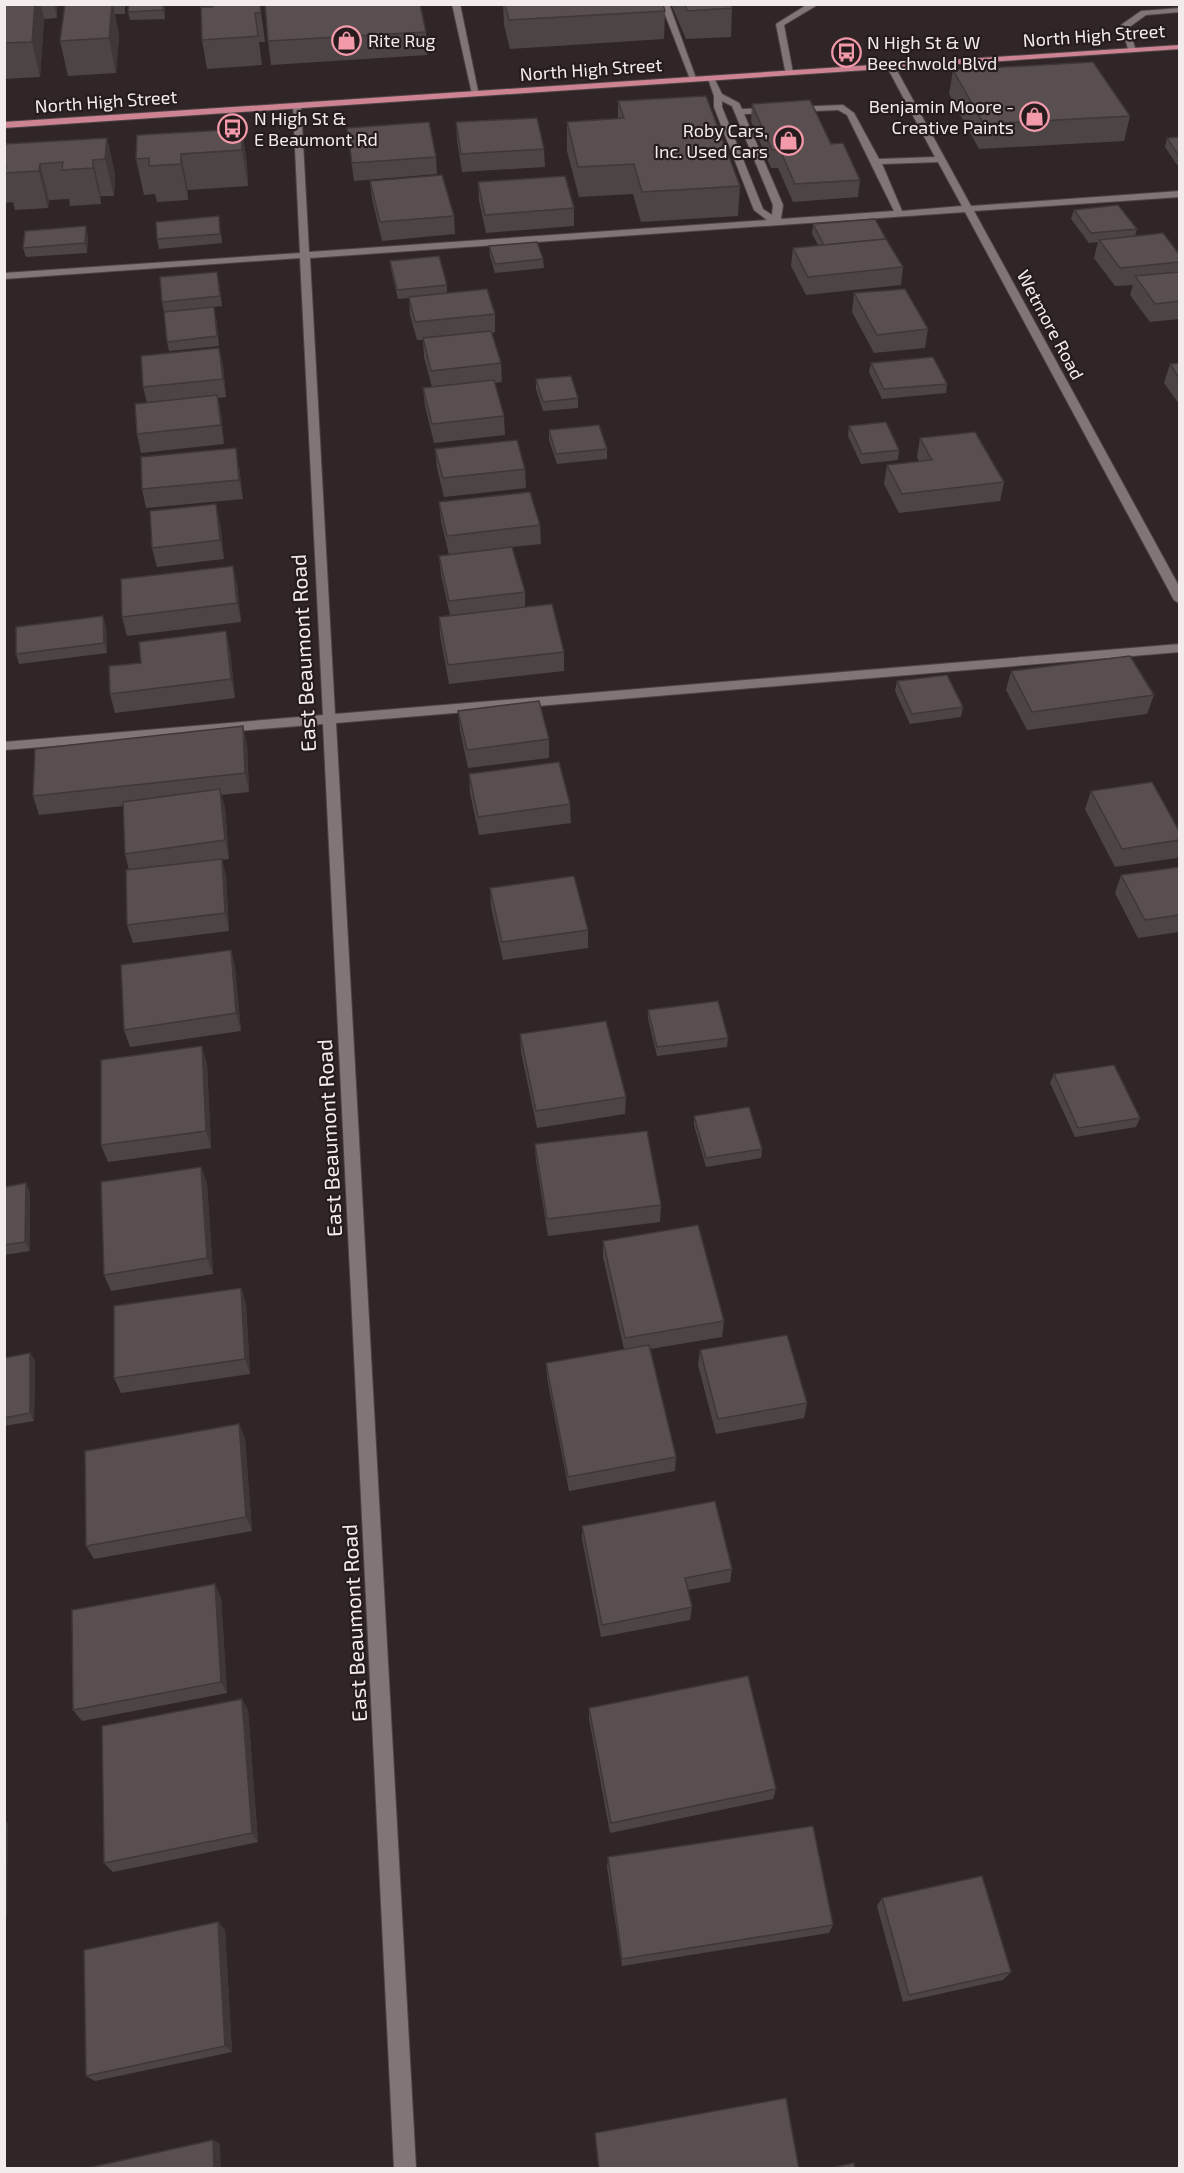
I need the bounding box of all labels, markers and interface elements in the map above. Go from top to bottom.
street label: North High Street [1022,19,1166,51]
shop icon: Rite Rug [331,25,363,57]
place label: Rite Rug [368,29,436,51]
place label: N High St & W Beechwold Blvd [867,31,997,74]
bus stop icon: N High St & W Beechwold Blvd [830,37,862,69]
street label: North High Street [519,53,663,85]
street label: North High Street [34,85,178,117]
place label: Benjamin Moore - Creative Paints [869,95,1014,138]
shop icon: Benjamin Moore - Creative Paints [1019,101,1051,133]
place label: N High St & E Beaumont Rd [254,107,378,150]
bus stop icon: N High St & E Beaumont Rd [217,113,249,145]
place label: Roby Cars, Inc. Used Cars [654,119,768,162]
shop icon: Roby Cars, Inc. Used Cars [773,125,805,157]
street label: Wetmore Road [1013,266,1089,383]
street label: East Beaumont Road [285,554,320,753]
street label: East Beaumont Road [311,1039,346,1238]
street label: East Beaumont Road [336,1524,371,1723]

